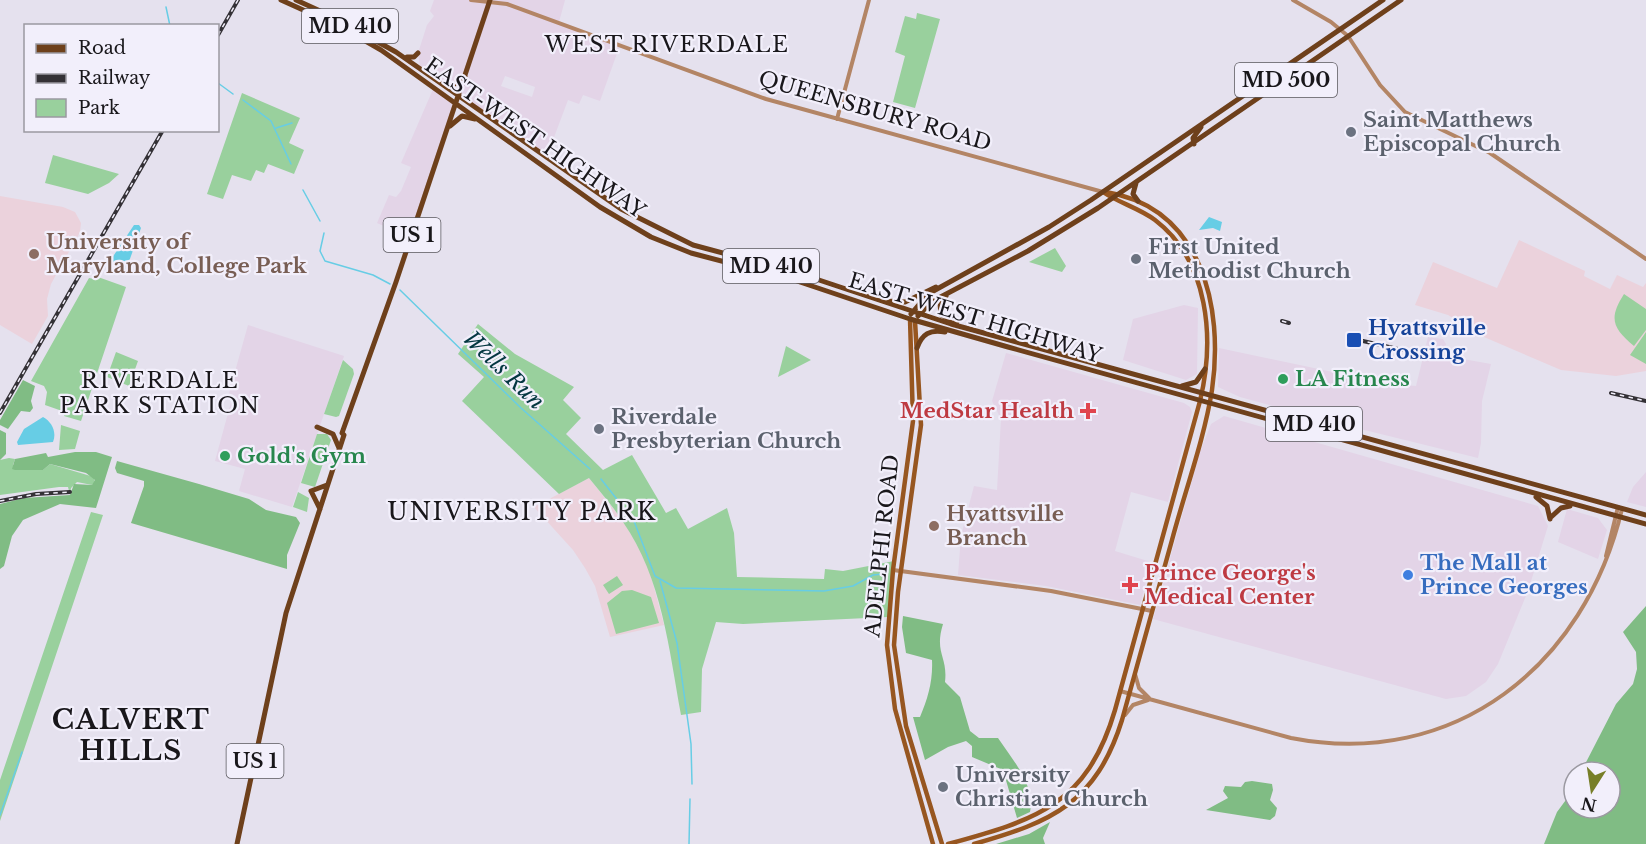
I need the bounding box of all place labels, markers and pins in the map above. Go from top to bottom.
place label: Saint Matthews Episcopal Church [1363,107,1561,157]
marker: Saint Matthews Episcopal Church [1344,125,1358,139]
place label: University of Maryland, College Park [46,229,308,279]
place label: First United Methodist Church [1148,234,1351,284]
marker: University of Maryland, College Park [27,247,41,261]
marker: First United Methodist Church [1129,252,1143,266]
place label: Hyattsville Crossing [1368,315,1486,365]
marker: Hyattsville Crossing [1345,331,1363,349]
place label: LA Fitness [1295,366,1410,392]
marker: LA Fitness [1276,372,1290,386]
place label: MedStar Health [900,398,1074,424]
marker: MedStar Health [1079,402,1097,420]
place label: Riverdale Presbyterian Church [611,404,841,454]
marker: Riverdale Presbyterian Church [592,422,606,436]
place label: Gold's Gym [237,443,366,469]
marker: Gold's Gym [218,449,232,463]
place label: Hyattsville Branch [946,501,1064,551]
marker: Hyattsville Branch [927,519,941,533]
place label: The Mall at Prince Georges [1420,550,1588,600]
place label: Prince George's Medical Center [1144,560,1316,610]
marker: The Mall at Prince Georges [1401,568,1415,582]
marker: Prince George's Medical Center [1121,576,1139,594]
place label: University Christian Church [955,762,1148,812]
marker: University Christian Church [936,780,950,794]

